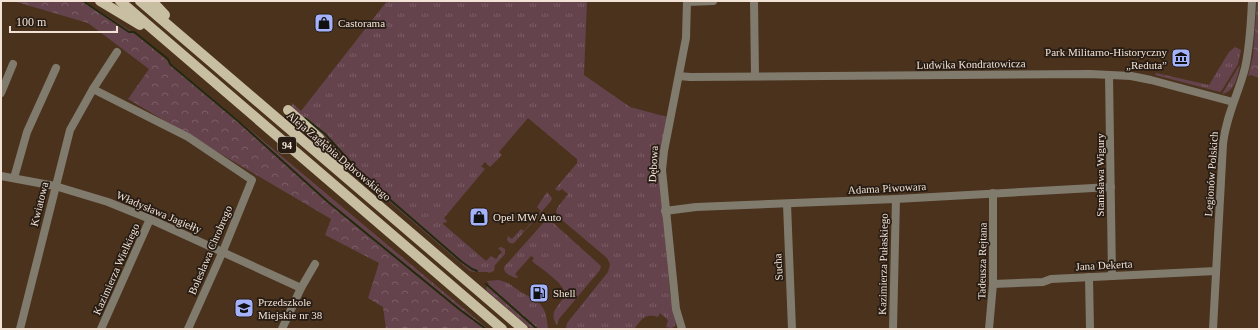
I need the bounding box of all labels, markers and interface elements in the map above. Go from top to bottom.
scale bar [10,8,117,34]
shop icon: Castorama [313,12,335,34]
text: 100 m [16,15,47,29]
place label: Castorama [338,17,385,29]
place label: Park Militarno-Historyczny „Reduta” [1045,46,1167,71]
museum icon: Park Militarno-Historyczny „Reduta” [1170,47,1192,69]
street label: Ludwika Kondratowicza [916,57,1026,71]
street label: Aleja Zagłębia Dąbrowskiego [285,109,394,203]
street label: Legionów Polskich [1202,131,1220,217]
street label: Stanisława Wigury [1094,133,1106,217]
road number: 94 [278,137,296,153]
street label: Dębowa [646,145,660,183]
street label: Adama Piwowara [847,180,927,196]
street label: Kwiatowa [28,181,50,227]
street label: Władysława Jagiełły [115,189,204,236]
street label: Bolesława Chrobrego [186,203,234,296]
shop icon: Opel MW Auto [468,206,490,228]
place label: Opel MW Auto [493,211,562,223]
street label: Kazimierza Pułaskiego [876,213,890,315]
street label: Kazimierza Wielkiego [90,221,142,316]
street label: Tadeusza Rejtana [975,222,989,300]
street label: Sucha [771,253,785,281]
street label: Jana Dekerta [1075,258,1133,272]
fuel station icon: Shell [528,282,550,304]
place label: Shell [553,287,576,299]
place label: Przedszkole Miejskie nr 38 [258,296,323,321]
school or university icon: Przedszkole Miejskie nr 38 [233,297,255,319]

